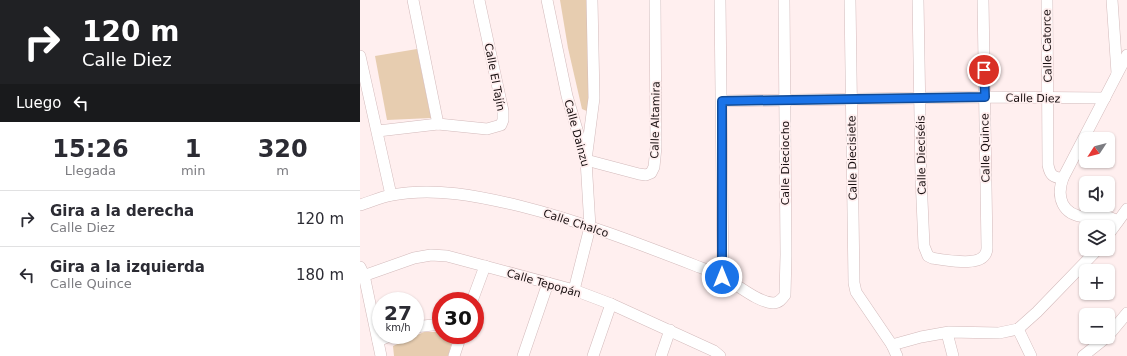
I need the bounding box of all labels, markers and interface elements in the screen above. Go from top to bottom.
street label: Calle Catorce [1040,9,1055,83]
text: 120 m [82,15,179,48]
icon: right [16,16,68,68]
street label: Calle El Tajín [482,42,507,112]
text: Calle Diez [82,49,172,70]
pin [967,53,1001,87]
icon: arrive [973,59,995,81]
street label: Calle Altamira [648,81,663,159]
icon: left [70,92,92,114]
street label: Calle Diez [1005,92,1061,105]
text: Luego [16,94,62,112]
street label: Calle Dainzu [561,98,592,168]
street label: Calle Quince [978,113,993,183]
street label: Calle Diecisiete [845,115,860,201]
street label: Calle Dieciséis [914,115,929,195]
street label: Calle Dieciocho [779,120,792,205]
north arrow [1079,132,1115,168]
map controls [1079,132,1115,344]
text: 15:26 [52,135,129,163]
text: 1 [185,135,201,163]
text: 320 [258,135,308,163]
text: Llegada [65,163,116,178]
text: min [181,163,205,178]
text: m [276,163,289,178]
button: sound [1079,176,1115,212]
text: Gira a la derecha [50,202,194,220]
street label: Calle Chalco [541,207,610,240]
icon: right [16,208,38,230]
text: 120 m [296,210,344,228]
text: Calle Diez [50,220,115,235]
button: layers [1079,220,1115,256]
position arrow [701,256,743,298]
text: Gira a la izquierda [50,258,205,276]
icon: left [16,264,38,286]
button: + [1079,264,1115,300]
text: 180 m [296,266,344,284]
street label: Calle Tepopán [505,267,583,300]
text: Calle Quince [50,276,132,291]
speed limit sign: 30 [432,292,484,344]
text: 27 [384,301,412,325]
button: − [1079,308,1115,344]
text: km/h [385,322,411,333]

